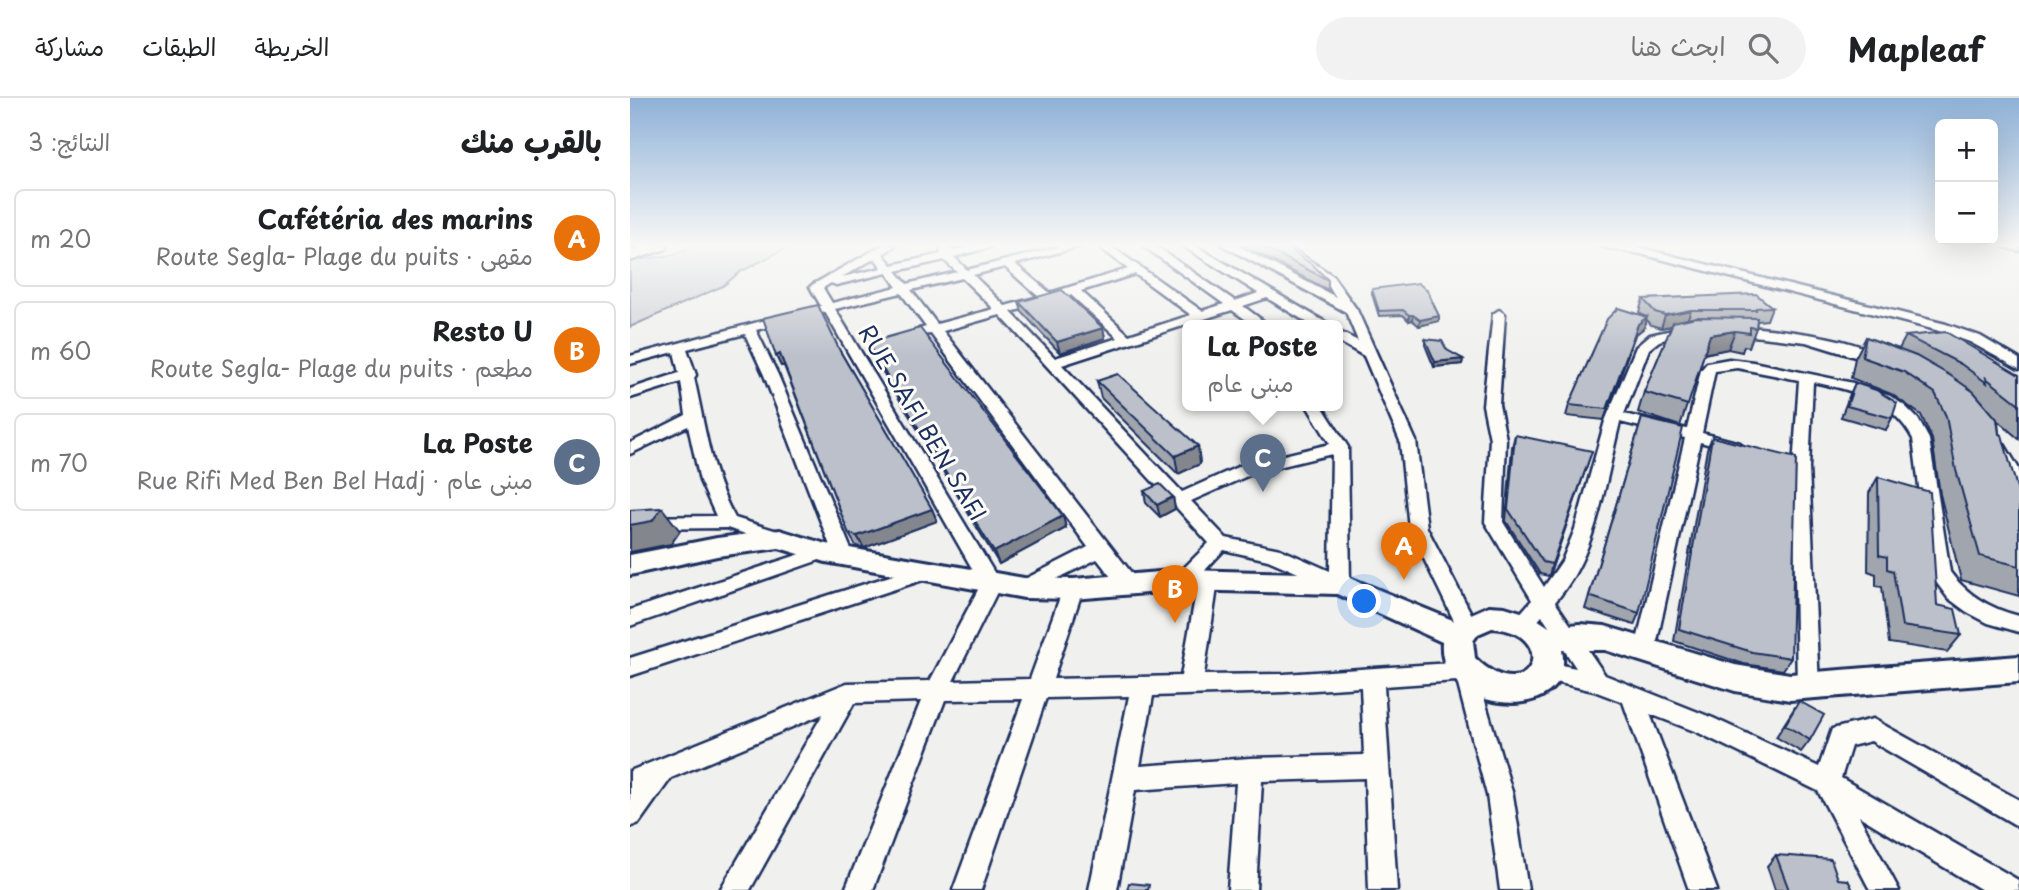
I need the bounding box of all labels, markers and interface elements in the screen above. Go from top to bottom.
search box [1316,17,1806,80]
text: Mapleaf [1848,23,1984,73]
text: ابحث هنا [1630,26,1726,65]
text: مشاركة [35,28,104,64]
text: الطبقات [142,28,217,64]
text: الخريطة [255,28,329,64]
icon: search [1744,29,1782,67]
text: بالقرب منك [461,118,602,163]
map controls [1935,119,1998,245]
button: + [1935,119,1998,182]
text: النتائج: 3 [28,124,110,159]
button: − [1935,182,1998,245]
text: Cafétéria des marins [257,199,533,238]
text: 20 m [30,221,91,256]
text: A [568,221,586,256]
text: مقهى · Route Segla- Plage du puits [155,238,533,273]
text: Resto U [432,311,533,350]
street label: RUE SAFI BEN SAFI [851,317,996,527]
popup [1182,320,1343,411]
text: La Poste [1207,326,1318,365]
text: 60 m [30,333,91,368]
text: B [569,333,585,368]
text: مطعم · Route Segla- Plage du puits [150,350,533,385]
text: مبنى عام [1207,365,1294,400]
text: La Poste [423,423,533,462]
pin: C [1240,434,1286,492]
text: 70 m [30,445,88,480]
text: C [568,445,586,480]
text: مبنى عام · Rue Rifi Med Ben Bel Hadj [137,462,533,497]
pin: A [1381,522,1427,580]
pin: B [1152,565,1198,623]
your location [1347,584,1381,618]

